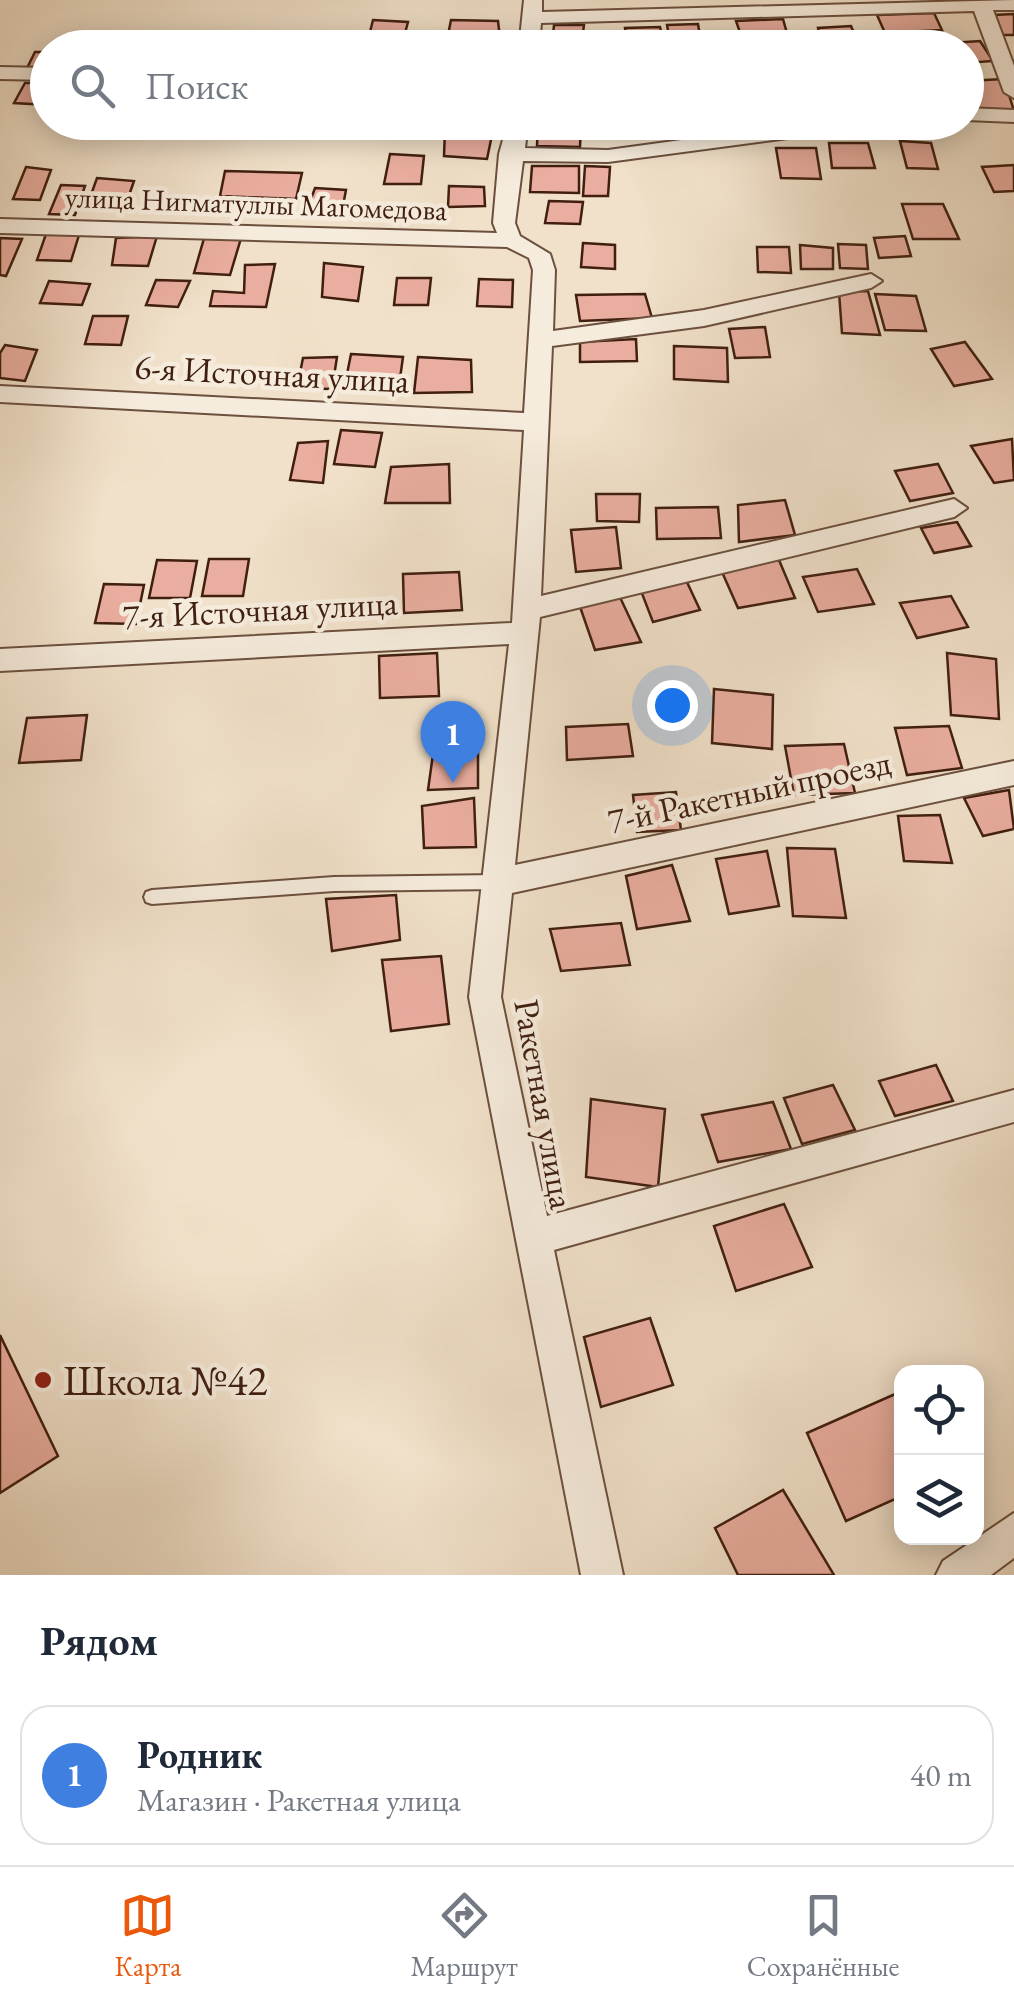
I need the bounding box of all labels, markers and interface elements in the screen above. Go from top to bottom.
search box [30,30,984,140]
icon: search [65,58,120,113]
text: Поиск [145,61,248,110]
street label: улица Нигматуллы Магомедова [64,177,448,229]
street label: 6-я Источная улица [133,343,411,404]
street label: 7-я Источная улица [121,579,399,640]
your location [647,680,698,731]
pin: 1 [420,700,486,783]
street label: 7-й Ракетный проезд [603,739,895,844]
street label: Ракетная улица [503,996,586,1213]
place label: Школа №42 [63,1353,268,1408]
map controls [894,1365,984,1545]
button: locate [894,1365,984,1455]
marker: Школа №42 [32,1369,54,1391]
button: layers [894,1455,984,1545]
text: Рядом [40,1613,158,1668]
text: Родник [137,1730,262,1779]
text: 1 [66,1754,83,1796]
text: 40 m [910,1754,972,1796]
text: Магазин · Ракетная улица [137,1779,461,1821]
tab: Карта [115,1888,181,1984]
tab: Маршрут [410,1888,518,1984]
tab: Сохранённые [747,1888,899,1984]

